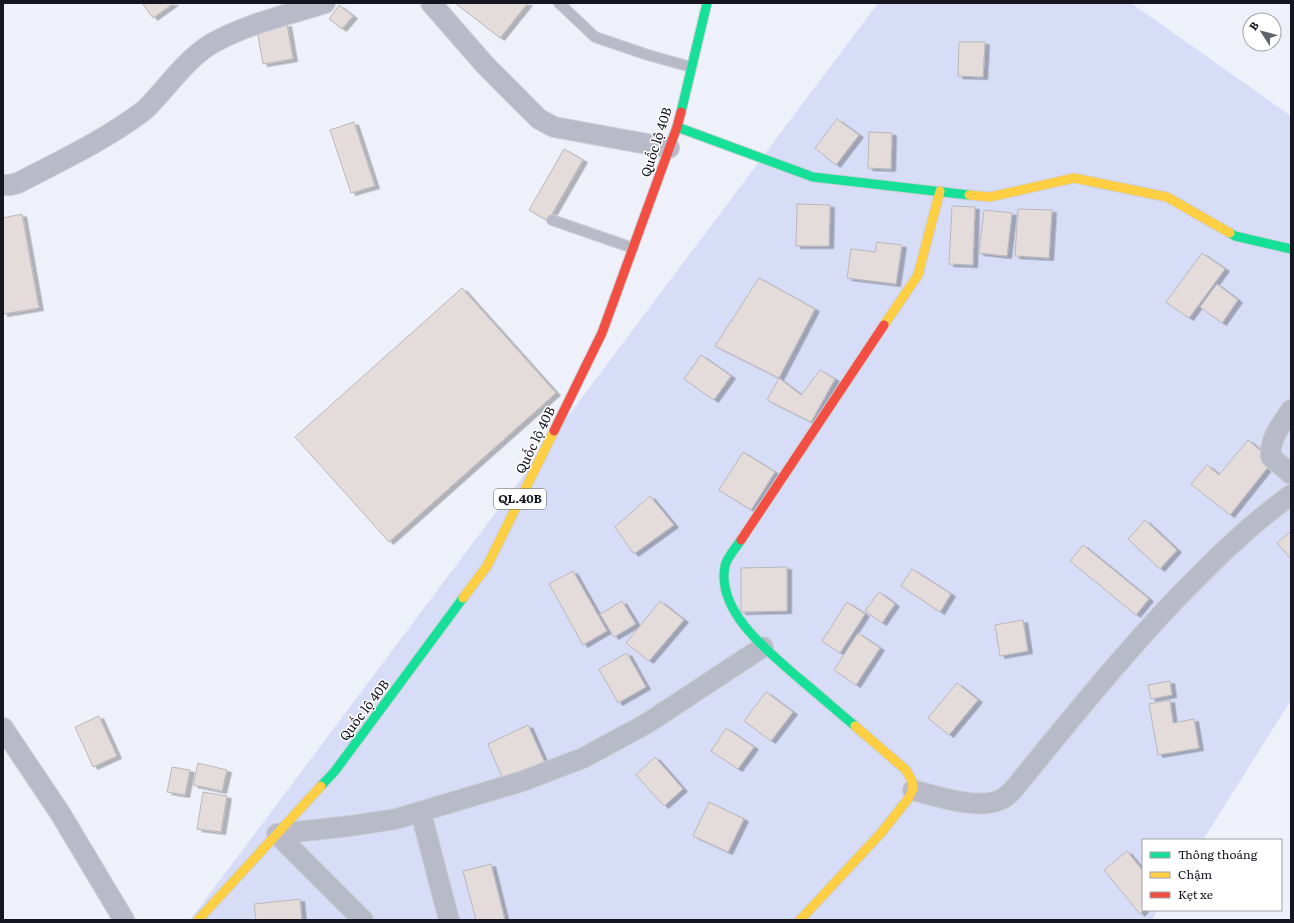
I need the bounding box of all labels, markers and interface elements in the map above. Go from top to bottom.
north arrow [1242,12,1282,52]
text: B [1244,17,1262,33]
street label: Quốc lộ 40B [635,104,676,179]
street label: Quốc lộ 40B [510,403,559,477]
road number: QL.40B [494,489,546,509]
street label: Quốc lộ 40B [334,675,393,744]
legend [1142,839,1282,911]
text: Thông thoáng [1178,845,1258,863]
text: Chậm [1178,865,1213,883]
text: Kẹt xe [1178,885,1213,903]

